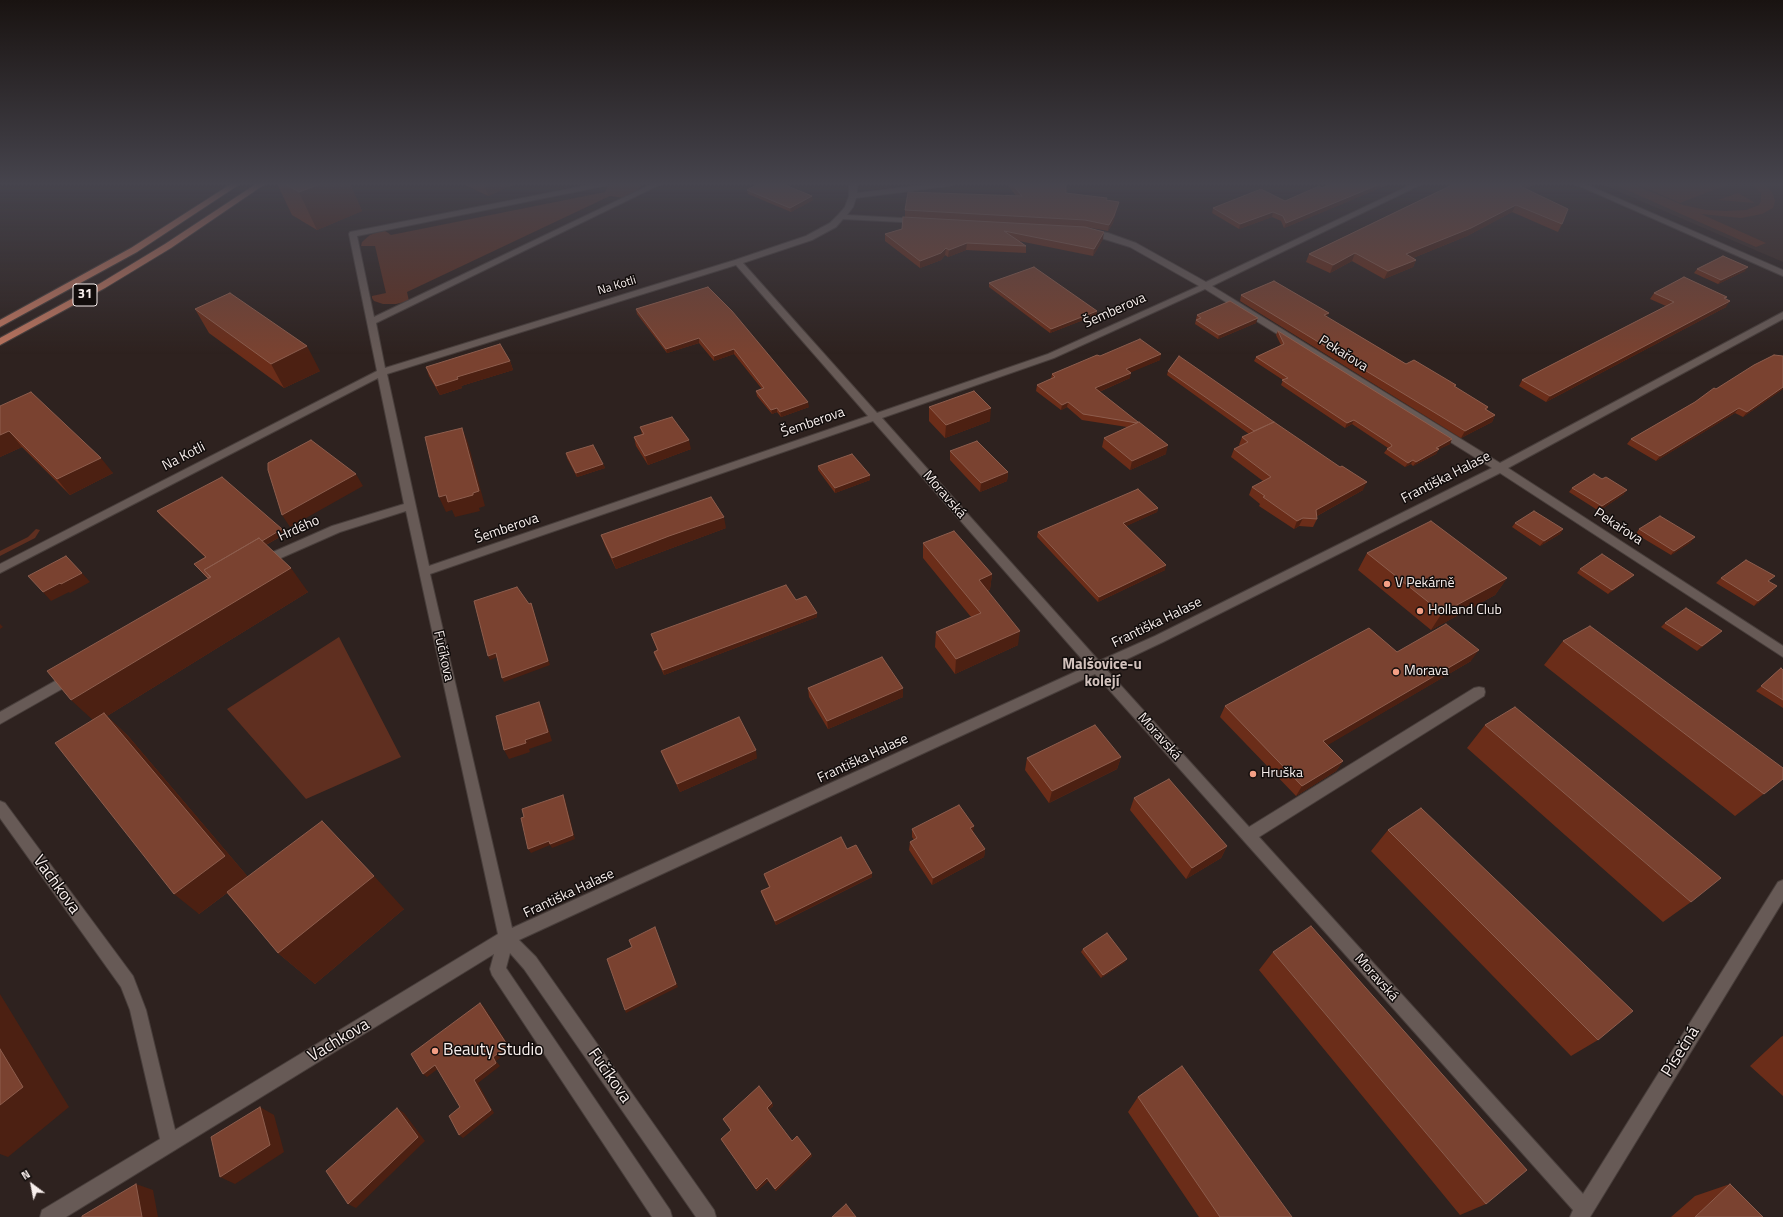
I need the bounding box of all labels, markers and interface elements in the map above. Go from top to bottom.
street label: Na Kotli [596,273,638,299]
road number: 31 [73,284,97,306]
street label: Šemberova [1081,290,1149,332]
street label: Pekařova [1315,332,1371,376]
street label: Šemberova [779,404,847,442]
street label: Na Kotli [160,439,208,475]
street label: Františka Halase [1399,448,1493,508]
street label: Moravská [919,468,969,522]
street label: Pekařova [1591,505,1645,549]
street label: Šemberova [473,510,541,548]
street label: Hrdého [276,512,322,546]
place label: V Pekárně [1395,576,1455,592]
marker: V Pekárně [1382,579,1392,589]
street label: Františka Halase [1109,594,1205,652]
place label: Holland Club [1428,603,1502,619]
marker: Holland Club [1415,606,1425,616]
street label: Fučíkova [429,629,457,683]
district label: Malšovice-u kolejí [1062,656,1142,691]
place label: Morava [1404,664,1449,680]
marker: Morava [1391,667,1401,677]
street label: Moravská [1133,710,1185,764]
street label: Františka Halase [815,731,911,787]
place label: Hruška [1261,766,1303,782]
marker: Hruška [1248,769,1258,779]
street label: Vachkova [28,852,84,918]
street label: Františka Halase [521,866,617,922]
street label: Moravská [1350,951,1402,1005]
street label: Vachkova [305,1015,373,1067]
street label: Písečná [1658,1023,1704,1081]
place label: Beauty Studio [443,1041,543,1061]
street label: Fučíkova [583,1045,635,1107]
marker: Beauty Studio [430,1046,440,1056]
north arrow [12,1165,52,1205]
text: N [18,1166,33,1184]

